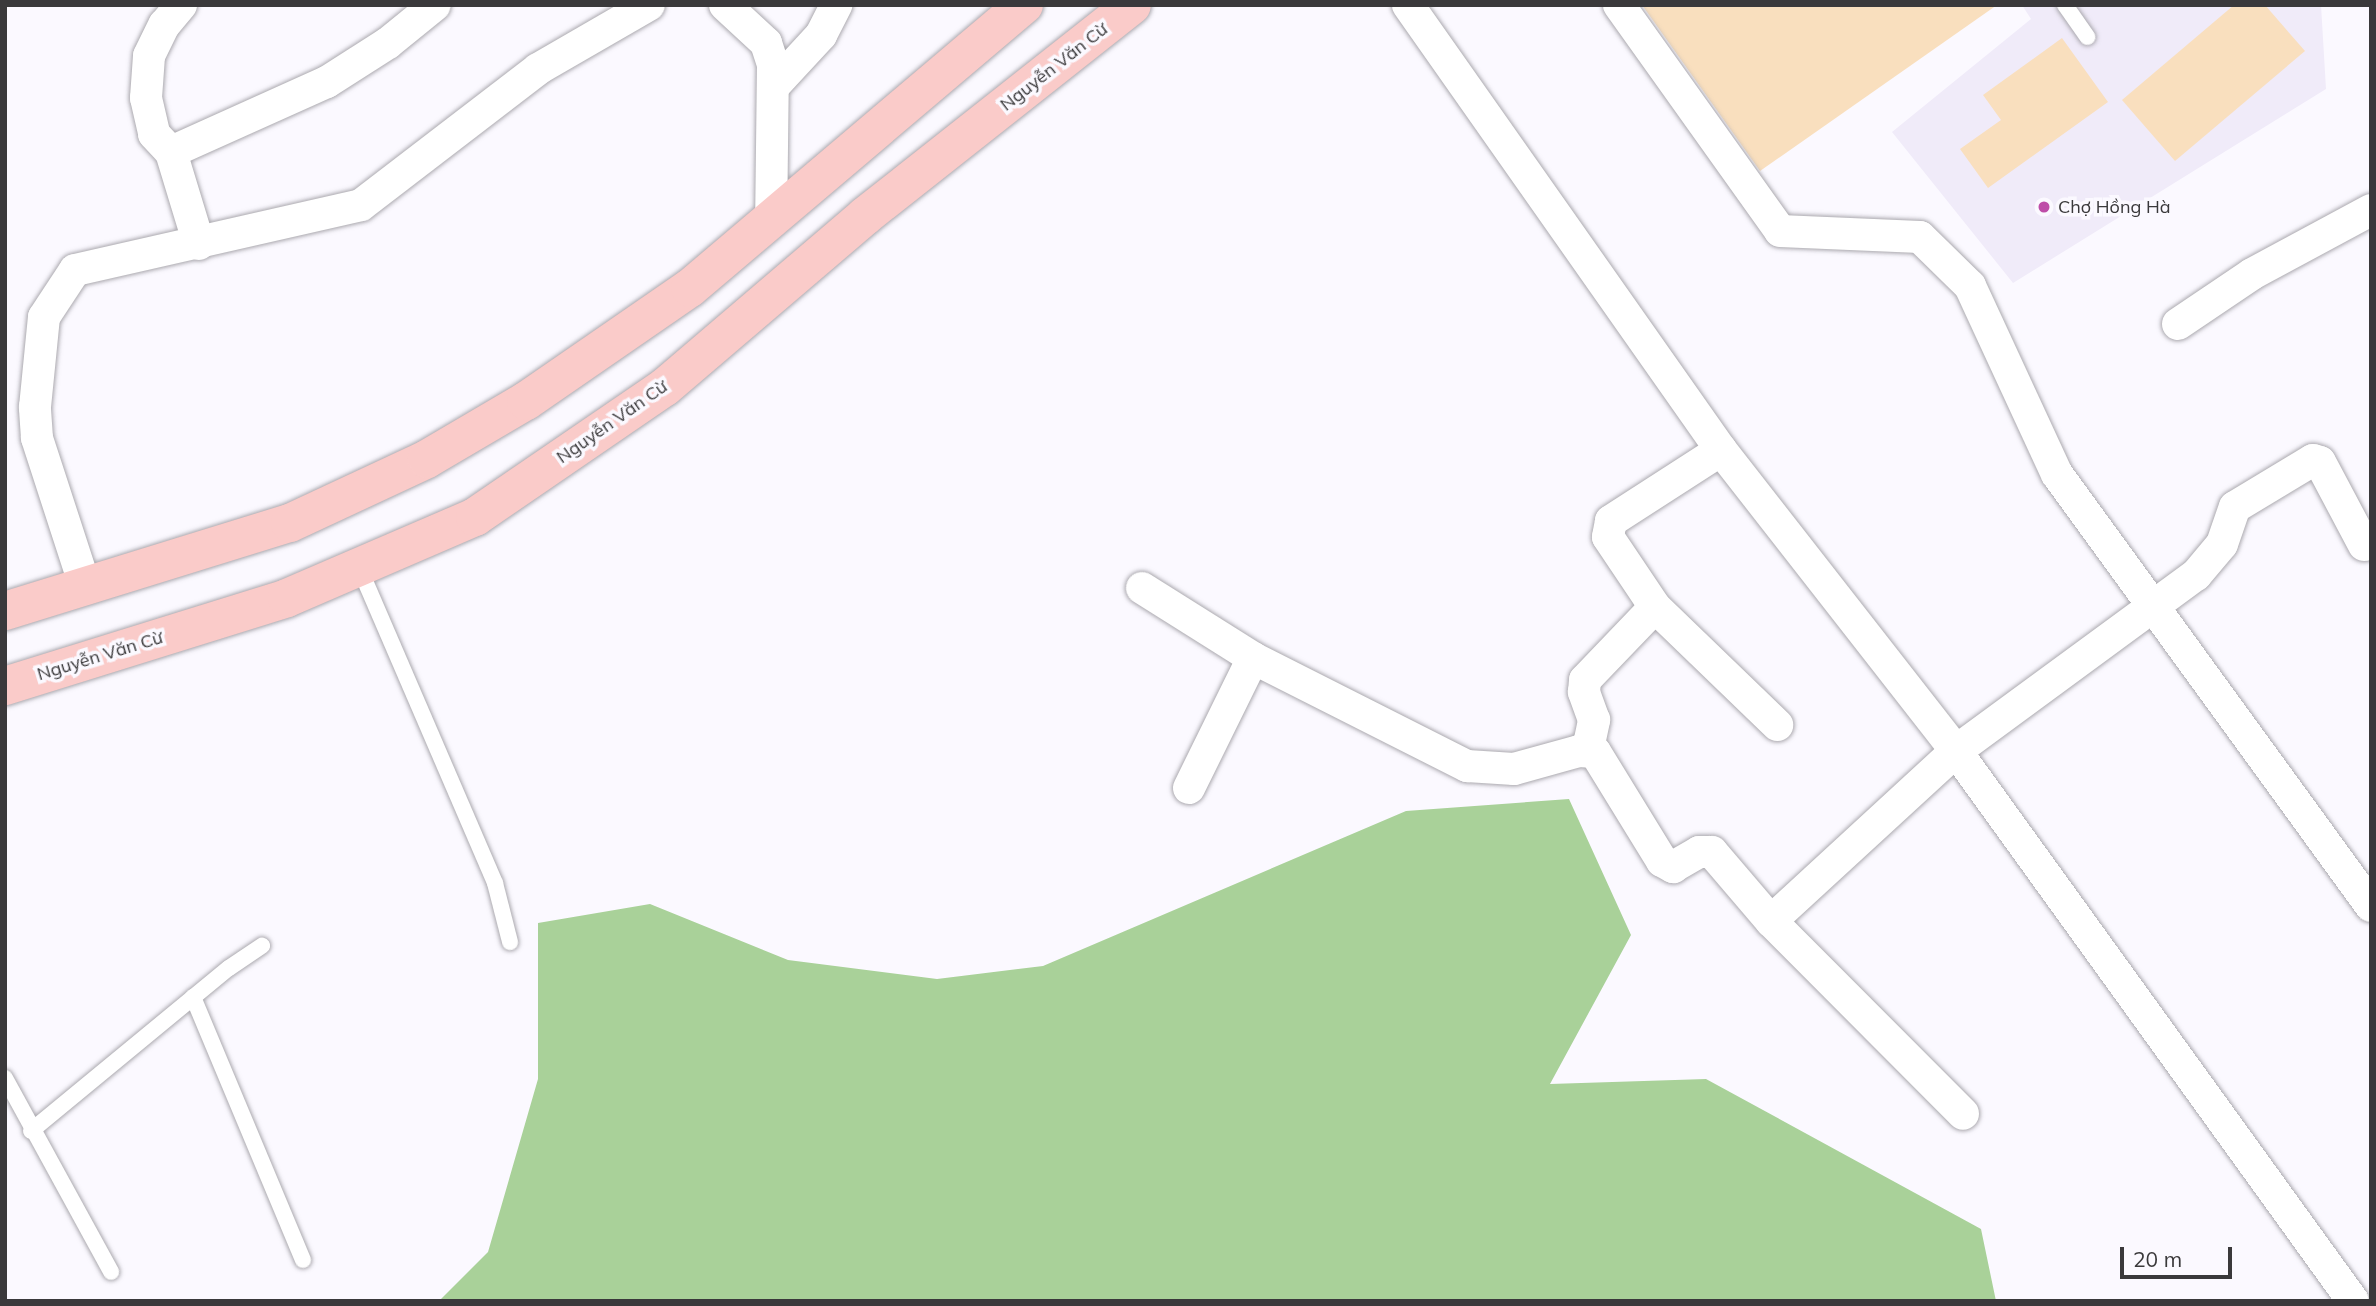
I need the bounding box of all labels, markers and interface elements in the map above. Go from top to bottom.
street label: Nguyễn Văn Cừ [996,18,1112,116]
place label: Chợ Hồng Hà [2058,196,2171,218]
marker: Chợ Hồng Hà [2036,199,2052,215]
street label: Nguyễn Văn Cừ [552,376,672,468]
street label: Nguyễn Văn Cừ [35,627,165,685]
scale bar [2124,1232,2236,1276]
text: 20 m [2133,1246,2182,1272]

